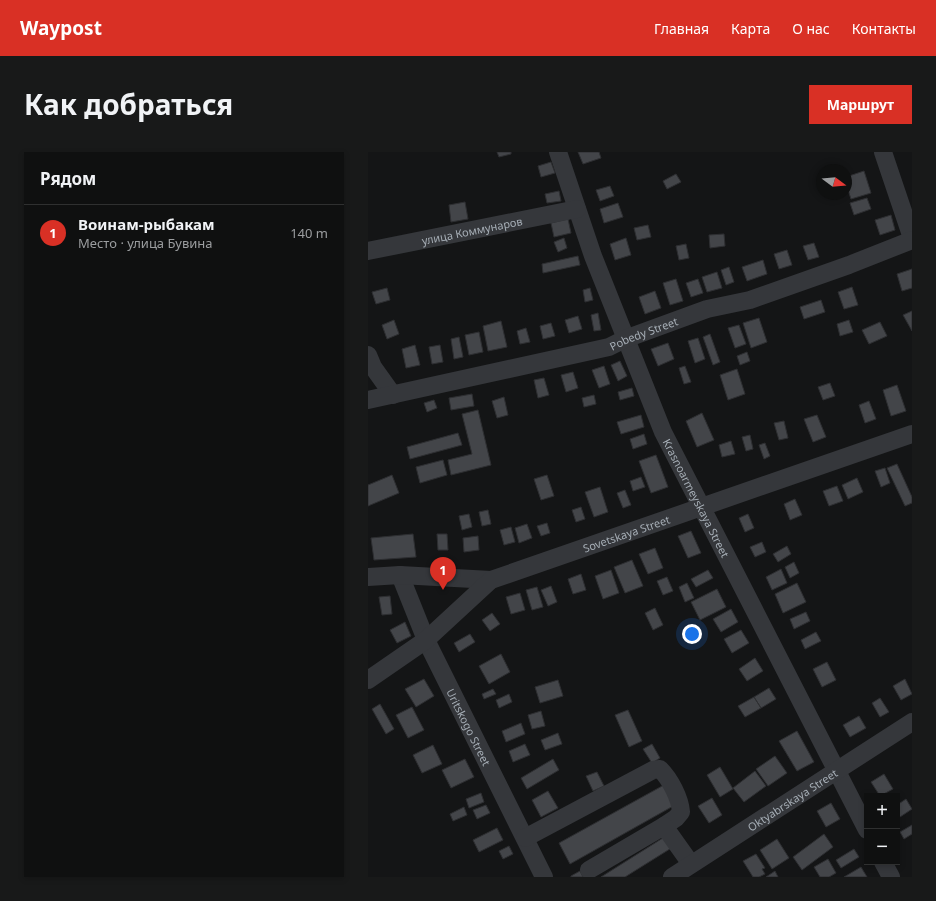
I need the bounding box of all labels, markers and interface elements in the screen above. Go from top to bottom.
text: Waypost [20,15,102,41]
text: Главная [654,19,709,38]
text: Карта [731,19,770,38]
text: О нас [792,19,830,38]
text: Контакты [852,19,916,38]
text: Как добраться [24,85,233,123]
button: Маршрут [809,85,912,124]
north arrow [816,164,852,200]
text: Рядом [40,167,96,190]
street label: улица Коммунаров [420,213,523,248]
text: Воинам-рыбакам [78,214,215,234]
text: 1 [49,224,57,242]
text: 140 m [290,224,328,242]
text: Место · улица Бувина [78,234,213,252]
street label: Pobedy Street [607,313,680,353]
street label: Krasnoarmeyskaya Street [660,436,733,560]
street label: Sovetskaya Street [581,511,672,555]
pin: 1 [430,557,456,590]
your location [682,624,702,644]
street label: Uritskogo Street [444,686,495,768]
street label: Oktyabrskaya Street [744,765,840,834]
map controls [864,793,900,865]
button: + [864,793,900,829]
button: − [864,829,900,865]

